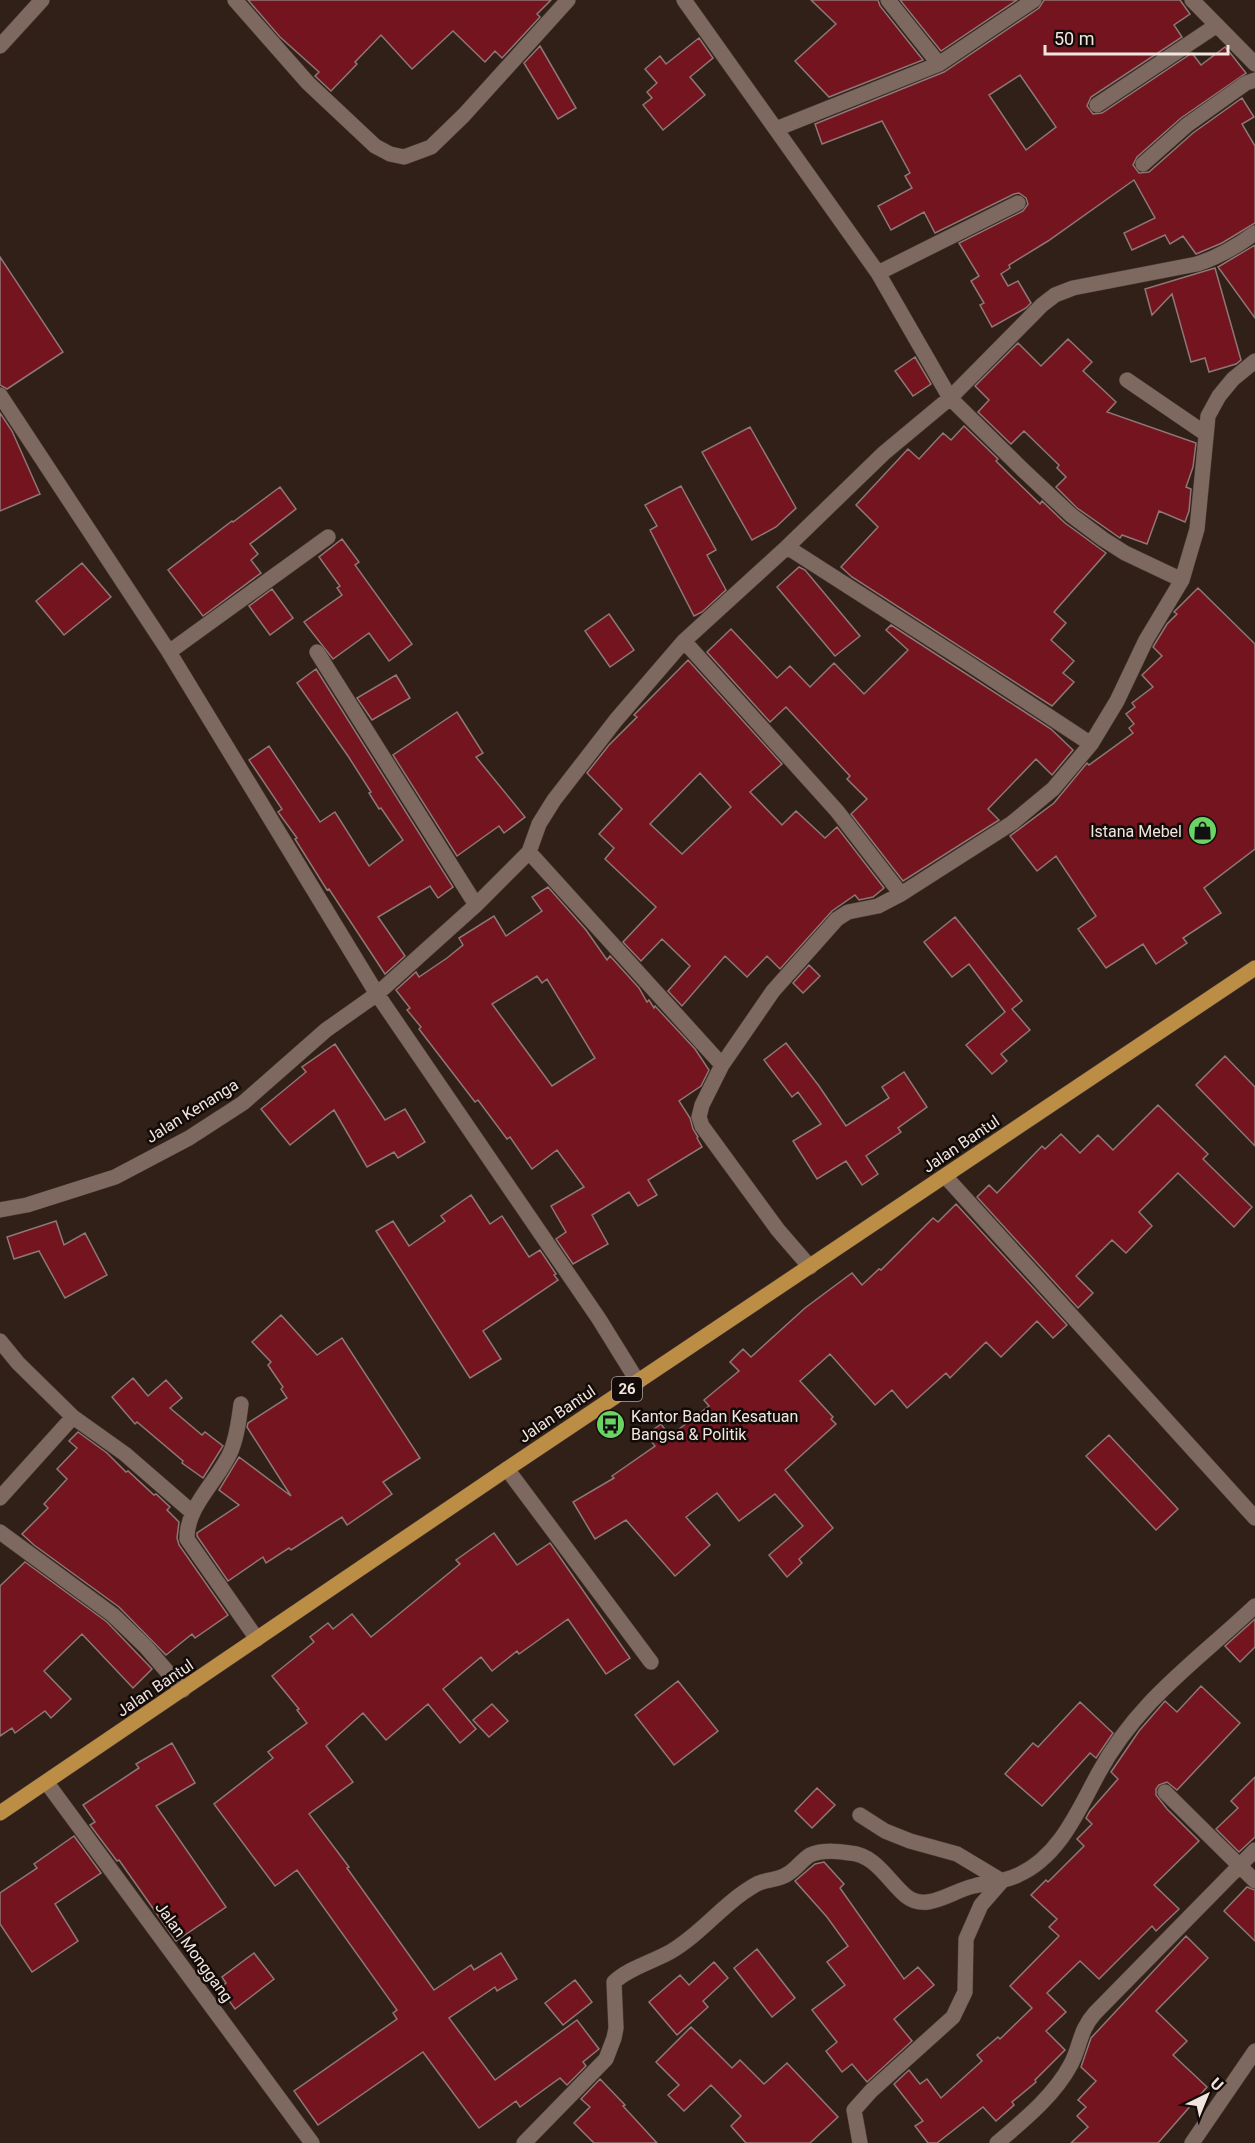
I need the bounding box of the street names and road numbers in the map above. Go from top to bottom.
street label: Jalan Kenanga [142,1075,242,1147]
street label: Jalan Bantul [919,1111,1003,1177]
road number: 26 [612,1377,642,1401]
street label: Jalan Bantul [515,1381,599,1447]
street label: Jalan Bantul [113,1655,197,1721]
street label: Jalan Monggang [151,1898,237,2006]

